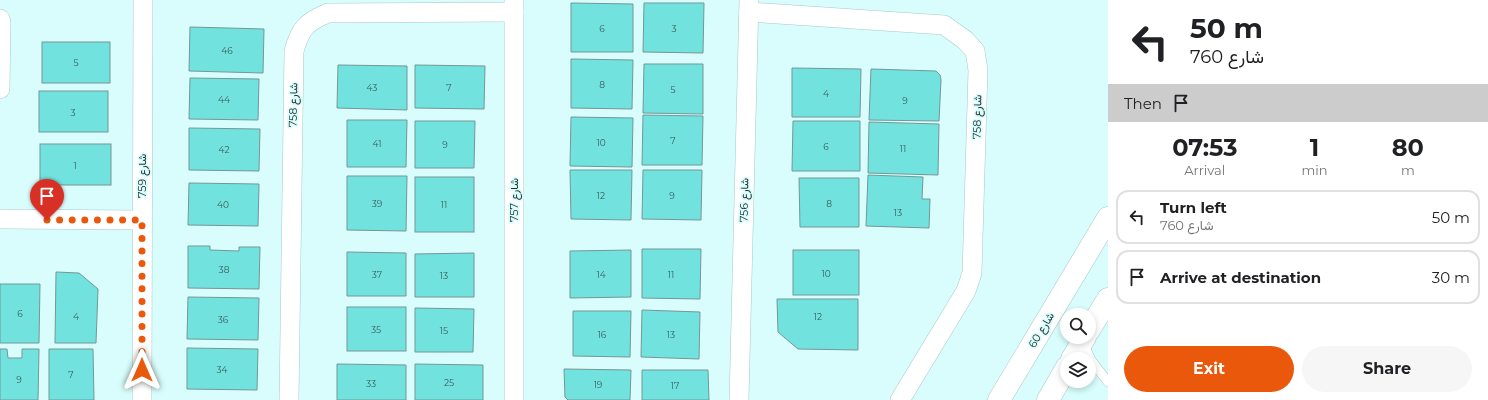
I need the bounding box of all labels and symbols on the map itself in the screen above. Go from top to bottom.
house number: 6 [599,23,605,34]
house number: 3 [671,23,677,34]
house number: 46 [221,45,233,56]
house number: 5 [73,57,79,68]
house number: 8 [599,79,605,90]
street label: شارع 758 [286,82,301,127]
house number: 43 [367,82,377,93]
house number: 7 [446,82,452,93]
house number: 5 [670,84,676,95]
house number: 4 [823,88,829,99]
house number: 44 [218,94,230,105]
street label: شارع 758 [970,94,985,139]
house number: 9 [902,95,908,106]
house number: 3 [70,107,76,118]
house number: 7 [670,135,676,146]
house number: 10 [596,137,606,148]
house number: 41 [373,138,381,149]
house number: 9 [442,139,448,150]
house number: 6 [823,141,829,152]
house number: 11 [900,143,906,154]
house number: 42 [218,144,230,155]
street label: شارع 759 [135,154,150,198]
house number: 1 [73,160,77,171]
street label: شارع 756 [737,177,752,222]
street label: شارع 757 [507,178,522,222]
pin [30,179,64,220]
house number: 12 [597,190,605,201]
house number: 9 [669,190,675,201]
house number: 39 [372,198,383,209]
house number: 8 [826,198,832,209]
house number: 40 [217,199,229,210]
house number: 11 [441,199,447,210]
house number: 13 [894,207,902,218]
house number: 38 [219,264,230,275]
house number: 10 [821,268,831,279]
house number: 37 [372,269,382,280]
house number: 14 [596,269,606,280]
house number: 11 [668,269,674,280]
house number: 13 [440,270,448,281]
house number: 6 [17,308,23,319]
street label: شارع 60 [1025,309,1058,351]
house number: 4 [73,311,79,322]
house number: 12 [814,311,822,322]
house number: 36 [218,314,229,325]
house number: 35 [371,324,381,335]
house number: 15 [440,325,448,336]
house number: 16 [598,329,607,340]
house number: 13 [667,329,675,340]
position arrow [121,349,163,391]
house number: 34 [216,364,228,375]
house number: 7 [68,369,74,380]
house number: 9 [16,374,22,385]
house number: 25 [444,377,454,388]
house number: 33 [366,378,376,389]
house number: 19 [594,379,603,390]
house number: 17 [671,380,679,391]

